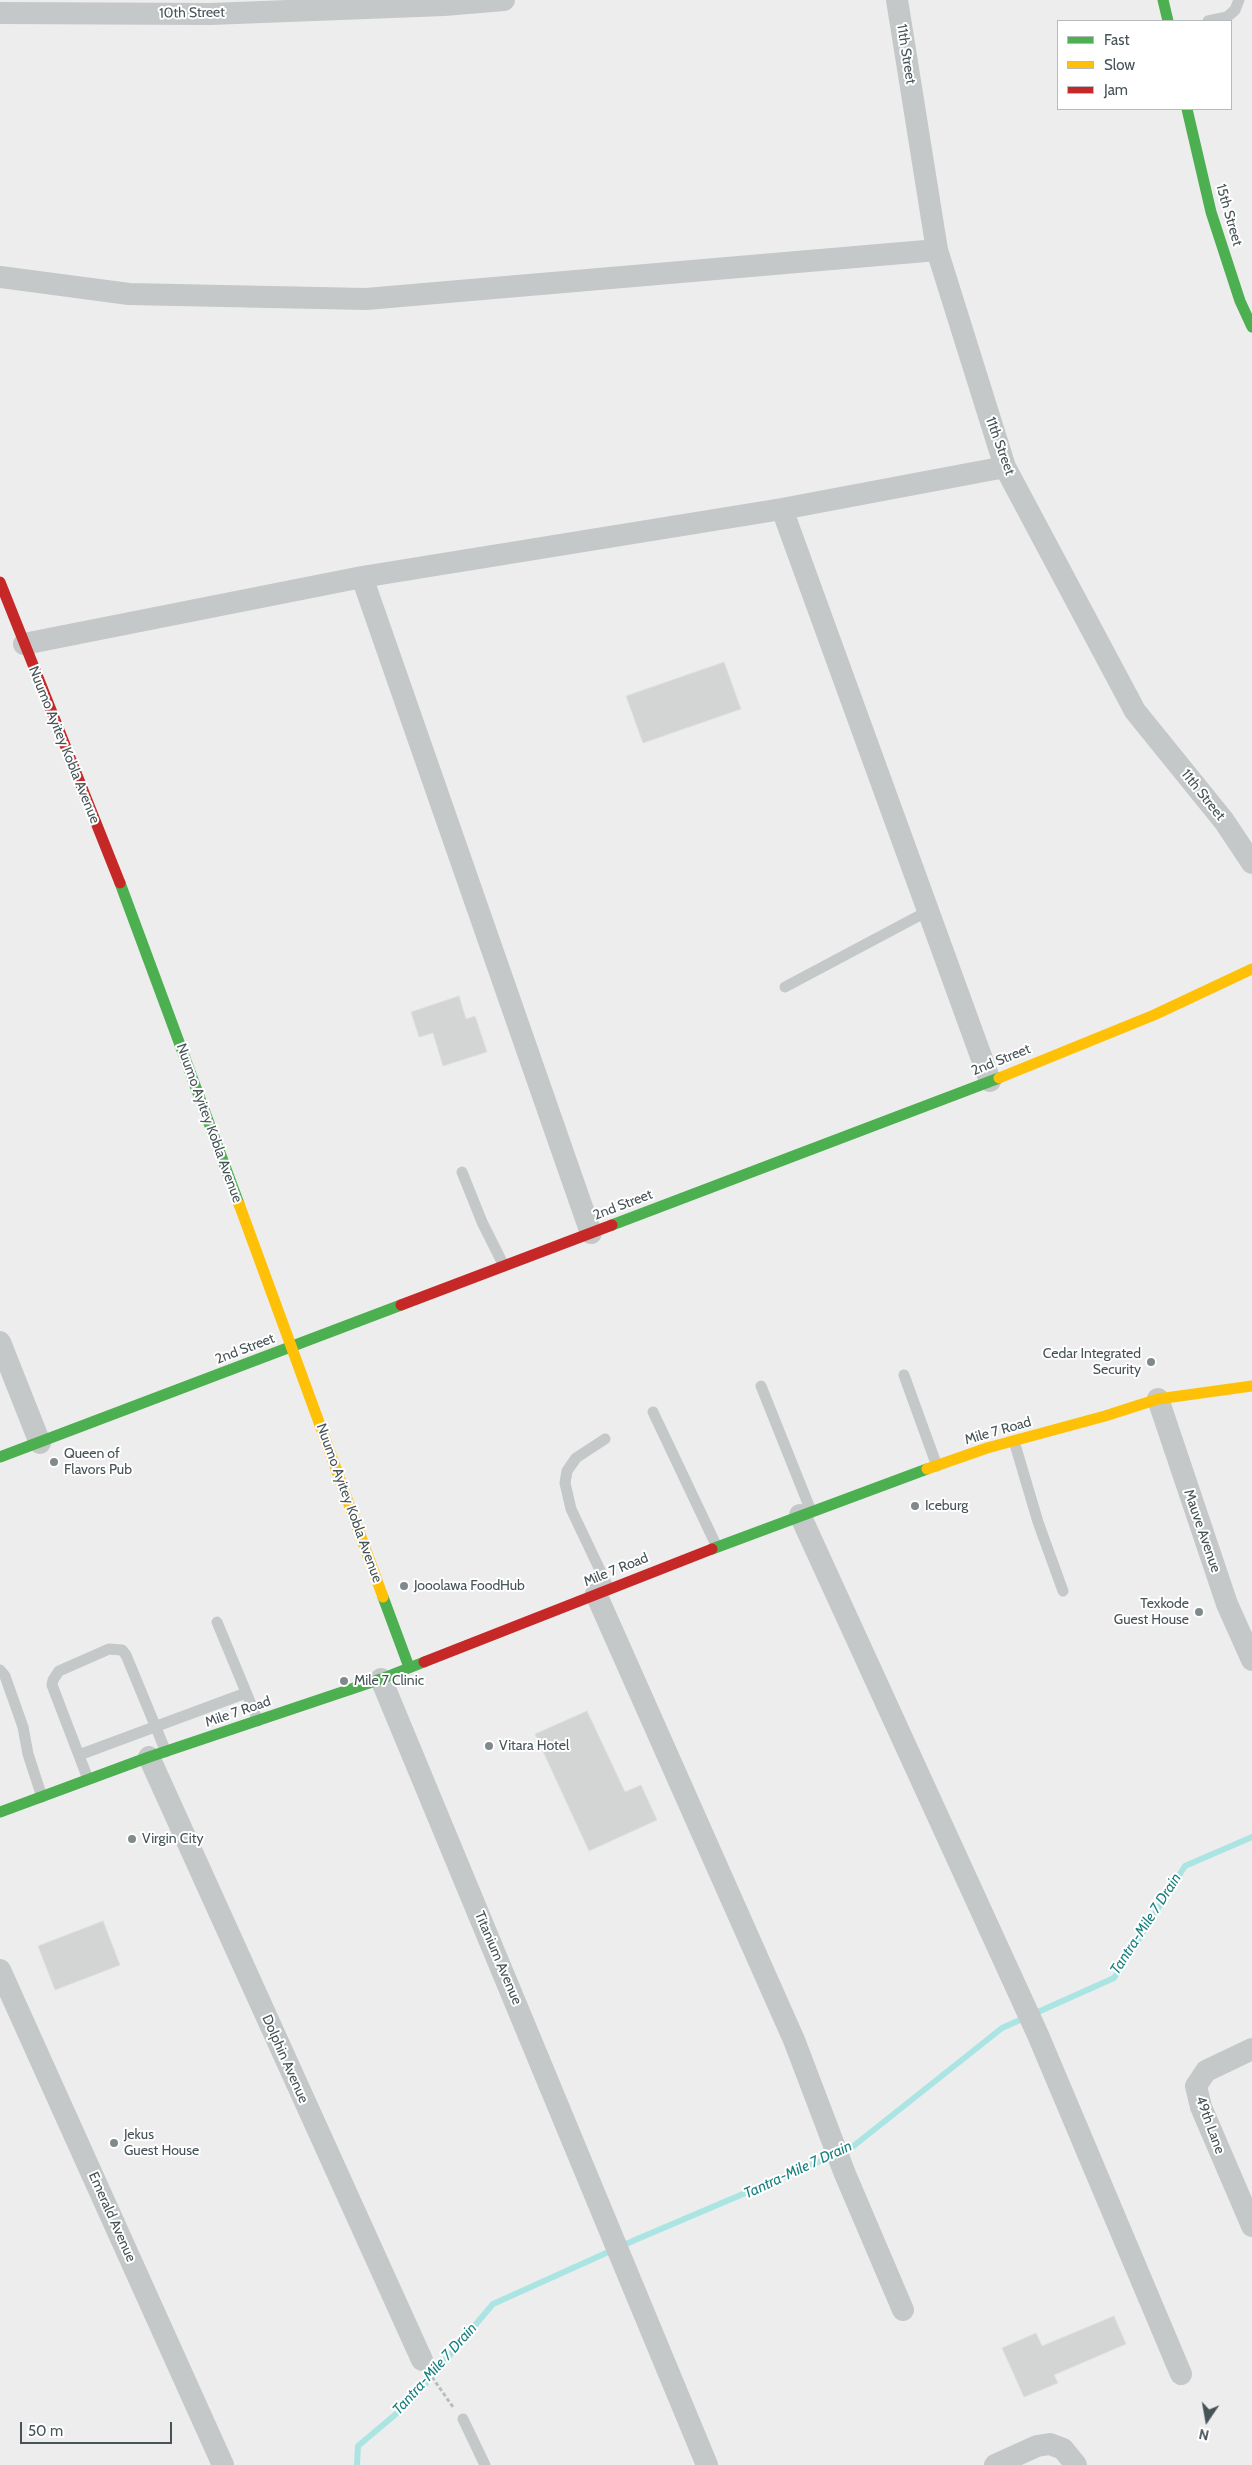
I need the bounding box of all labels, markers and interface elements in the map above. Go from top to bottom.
street label: 10th Street [159,4,225,22]
legend [1057,20,1232,110]
street label: 11th Street [893,23,919,85]
text: Fast [1104,31,1129,49]
text: Slow [1104,56,1135,74]
text: Jam [1104,81,1128,99]
street label: 15th Street [1212,182,1246,248]
street label: 11th Street [982,415,1018,477]
street label: Nuumo Ayitey Kobla Avenue [25,664,103,826]
street label: 11th Street [1177,766,1229,824]
street label: Nuumo Ayitey Kobla Avenue [172,1041,246,1205]
street label: 2nd Street [969,1041,1033,1079]
street label: 2nd Street [591,1186,655,1224]
street label: 2nd Street [213,1330,277,1368]
place label: Cedar Integrated Security [1043,1346,1141,1378]
marker: Cedar Integrated Security [1145,1356,1157,1368]
street label: Mile 7 Road [963,1414,1033,1448]
street label: Nuumo Ayitey Kobla Avenue [312,1421,386,1585]
place label: Queen of Flavors Pub [64,1446,132,1478]
marker: Queen of Flavors Pub [48,1456,60,1468]
street label: Mauve Avenue [1180,1487,1224,1575]
place label: Iceburg [925,1498,968,1514]
marker: Iceburg [909,1500,921,1512]
street label: Mile 7 Road [581,1549,651,1591]
place label: Jooolawa FoodHub [414,1578,525,1594]
marker: Jooolawa FoodHub [398,1580,410,1592]
place label: Texkode Guest House [1114,1596,1189,1628]
marker: Texkode Guest House [1193,1606,1205,1618]
place label: Mile 7 Clinic [354,1673,424,1689]
marker: Mile 7 Clinic [338,1675,350,1687]
street label: Mile 7 Road [203,1693,273,1731]
place label: Vitara Hotel [499,1738,569,1754]
marker: Vitara Hotel [483,1740,495,1752]
place label: Virgin City [142,1831,203,1847]
marker: Virgin City [126,1833,138,1845]
water label: Tantra-Mile 7 Drain [1107,1870,1185,1978]
street label: Titanium Avenue [471,1909,525,2007]
street label: Dolphin Avenue [258,2012,312,2106]
street label: 49th Lane [1192,2094,1228,2156]
place label: Jekus Guest House [124,2127,199,2160]
marker: Jekus Guest House [108,2137,120,2149]
water label: Tantra-Mile 7 Drain [741,2137,855,2203]
street label: Emerald Avenue [85,2169,139,2265]
water label: Tantra-Mile 7 Drain [389,2319,481,2419]
north arrow [1182,2395,1232,2445]
scale bar [22,2412,175,2444]
text: 50 m [28,2422,63,2440]
text: N [1197,2425,1211,2445]

